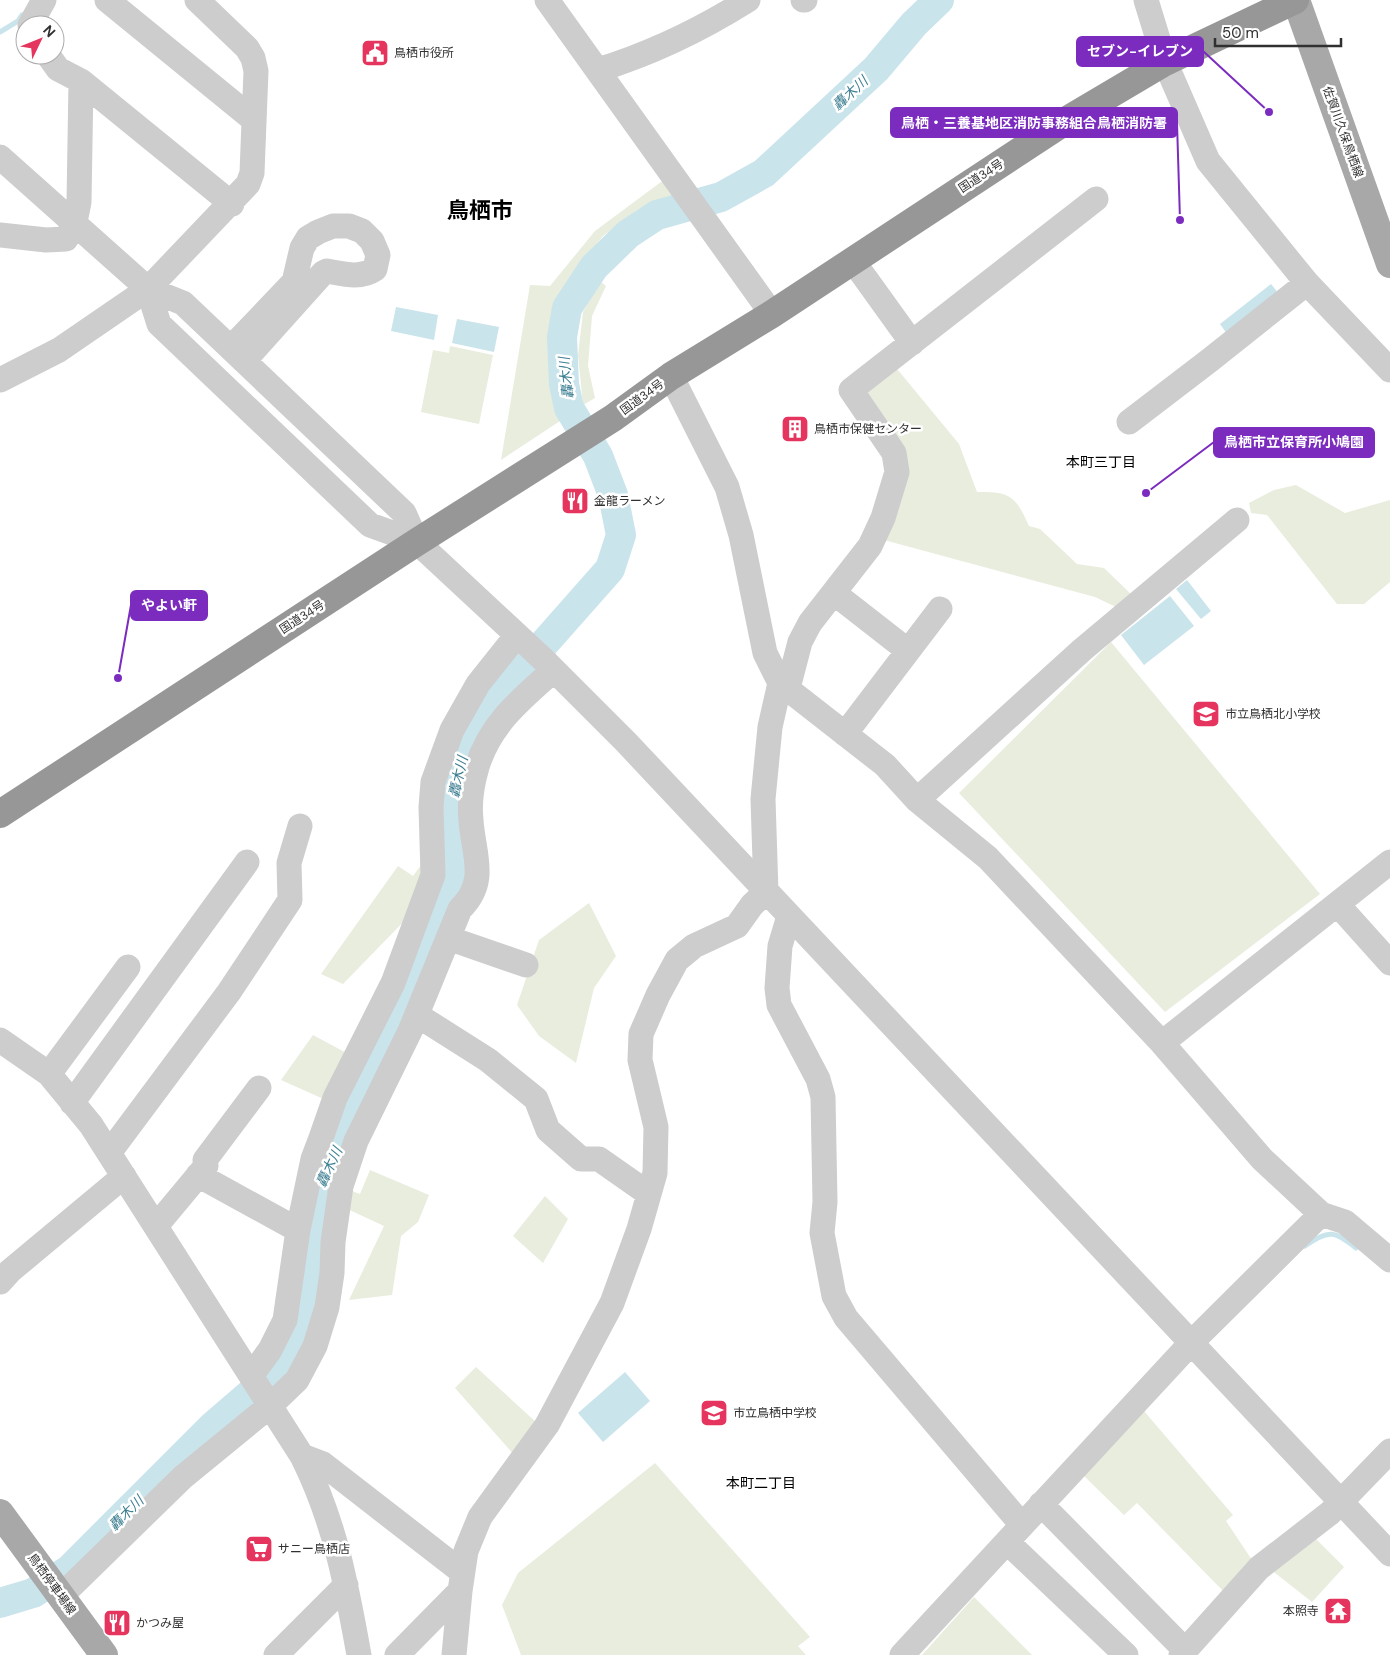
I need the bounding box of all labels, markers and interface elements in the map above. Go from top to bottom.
north arrow [15,15,65,65]
scale bar [1215,15,1341,47]
text: N [39,21,60,41]
text: 50 m [1222,23,1259,43]
callout: セブン-イレブン [1077,37,1203,66]
public building icon: 鳥栖市役所 [360,38,390,68]
text: セブン-イレブン [1087,42,1193,60]
place label: 鳥栖市役所 [394,45,454,61]
water label: 轟木川 [829,71,873,114]
street label: 佐賀川久保鳥栖線 [1319,84,1367,180]
callout: 鳥栖・三養基地区消防事務組合鳥栖消防署 [891,108,1177,137]
text: 鳥栖・三養基地区消防事務組合鳥栖消防署 [901,114,1167,132]
street label: 国道34号 [956,156,1006,196]
district label: 鳥栖市 [447,196,513,225]
water label: 轟木川 [555,354,577,400]
street label: 国道34号 [617,376,667,418]
building icon: 鳥栖市保健センター [780,414,810,444]
place label: 鳥栖市保健センター [814,421,922,437]
callout: 鳥栖市立保育所小鳩園 [1214,428,1374,457]
text: 鳥栖市立保育所小鳩園 [1224,433,1364,451]
district label: 本町三丁目 [1066,453,1136,471]
restaurant icon: 金龍ラーメン [560,486,590,516]
place label: 金龍ラーメン [594,493,666,509]
callout: やよい軒 [131,591,207,620]
text: やよい軒 [141,596,197,614]
street label: 国道34号 [277,597,327,637]
school or university icon: 市立鳥栖北小学校 [1191,699,1221,729]
place label: 市立鳥栖北小学校 [1225,706,1321,722]
water label: 轟木川 [445,753,472,799]
water label: 轟木川 [312,1142,347,1190]
school or university icon: 市立鳥栖中学校 [699,1398,729,1428]
place label: 市立鳥栖中学校 [733,1405,817,1421]
district label: 本町二丁目 [726,1474,796,1492]
water label: 轟木川 [105,1490,149,1534]
supermarket icon: サニー鳥栖店 [244,1534,274,1564]
place label: サニー鳥栖店 [278,1541,350,1557]
street label: 鳥栖停車場線 [24,1550,80,1618]
temple icon: 本照寺 [1323,1596,1353,1626]
place label: 本照寺 [1283,1603,1319,1619]
restaurant icon: かつみ屋 [102,1608,132,1638]
place label: かつみ屋 [136,1615,184,1631]

